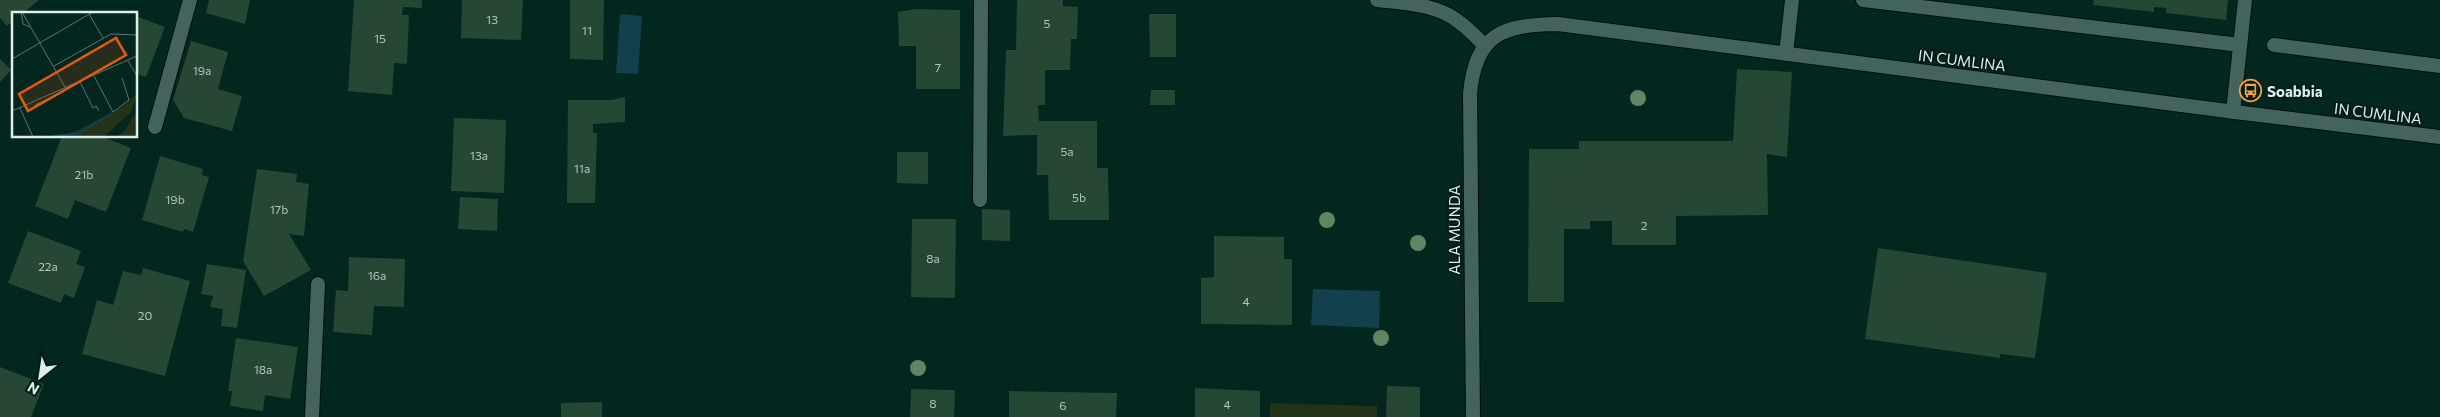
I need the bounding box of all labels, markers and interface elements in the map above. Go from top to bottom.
inset map [12,12,138,138]
house number: 13 [486,12,498,26]
house number: 5 [1044,16,1051,30]
house number: 11 [582,23,592,37]
house number: 15 [374,31,386,45]
street label: IN CUMLINA [1917,46,2007,74]
house number: 7 [935,60,941,74]
house number: 19a [193,63,211,77]
bus stop icon: Soabbia [2239,79,2263,103]
place label: Soabbia [2267,82,2323,100]
street label: IN CUMLINA [2333,99,2423,127]
house number: 5a [1060,144,1074,158]
house number: 13a [470,148,488,162]
house number: 11a [574,161,590,175]
house number: 21b [75,167,93,181]
street label: ALA MUNDA [1445,185,1463,275]
house number: 5b [1072,190,1086,204]
house number: 19b [165,192,185,206]
house number: 17b [270,202,288,216]
house number: 2 [1641,218,1648,232]
house number: 8a [926,251,940,265]
house number: 22a [38,259,58,273]
house number: 16a [368,268,386,282]
house number: 4 [1242,294,1250,308]
house number: 20 [138,308,152,322]
north arrow [15,352,65,402]
house number: 18a [254,362,272,376]
text: N [24,379,42,399]
house number: 8 [929,396,937,410]
house number: 4 [1223,397,1231,411]
house number: 6 [1059,398,1067,412]

